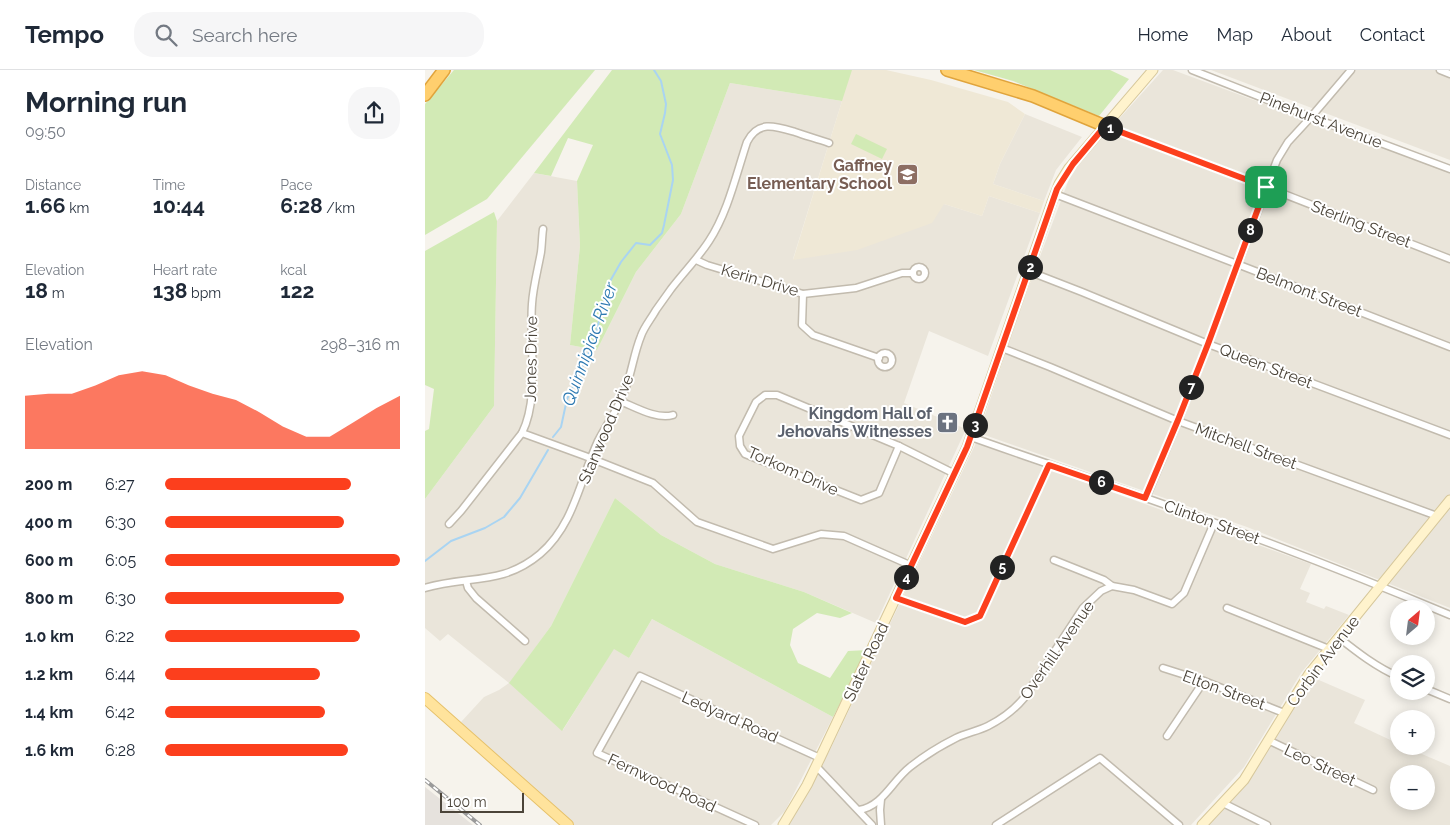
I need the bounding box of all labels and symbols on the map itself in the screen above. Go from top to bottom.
street label: Pinehurst Avenue [1257,88,1385,152]
pin: 1 [1097,116,1123,140]
place label: Gaffney Elementary School [747,156,893,193]
school or university icon: Gaffney Elementary School [896,162,920,186]
pin [1245,166,1287,208]
street label: Sterling Street [1308,196,1414,252]
pin: 8 [1237,218,1263,242]
pin: 2 [1017,254,1043,280]
street label: Kerin Drive [719,260,801,300]
street label: Belmont Street [1253,263,1365,321]
water label: Quinnipiac River [557,279,621,409]
street label: Jones Drive [521,316,541,402]
street label: Queen Street [1217,340,1316,393]
street label: Stanwood Drive [574,372,638,486]
pin: 7 [1179,374,1203,400]
place label: Kingdom Hall of Jehovahs Witnesses [777,404,933,441]
church icon: Kingdom Hall of Jehovahs Witnesses [936,410,960,434]
pin: 3 [963,412,987,438]
street label: Mitchell Street [1193,419,1300,473]
street label: Torkom Drive [745,442,841,500]
pin: 6 [1089,470,1113,494]
street label: Clinton Street [1161,496,1263,548]
pin: 5 [989,554,1015,580]
pin: 4 [893,564,919,590]
street label: Overhill Avenue [1016,597,1098,703]
north arrow [1390,600,1435,645]
street label: Corbin Avenue [1283,612,1363,710]
street label: Slater Road [839,619,893,705]
street label: Elton Street [1180,666,1269,714]
street label: Ledyard Road [679,687,781,747]
street label: Leo Street [1281,740,1359,790]
street label: Fernwood Road [605,750,719,816]
scale bar [440,790,524,813]

